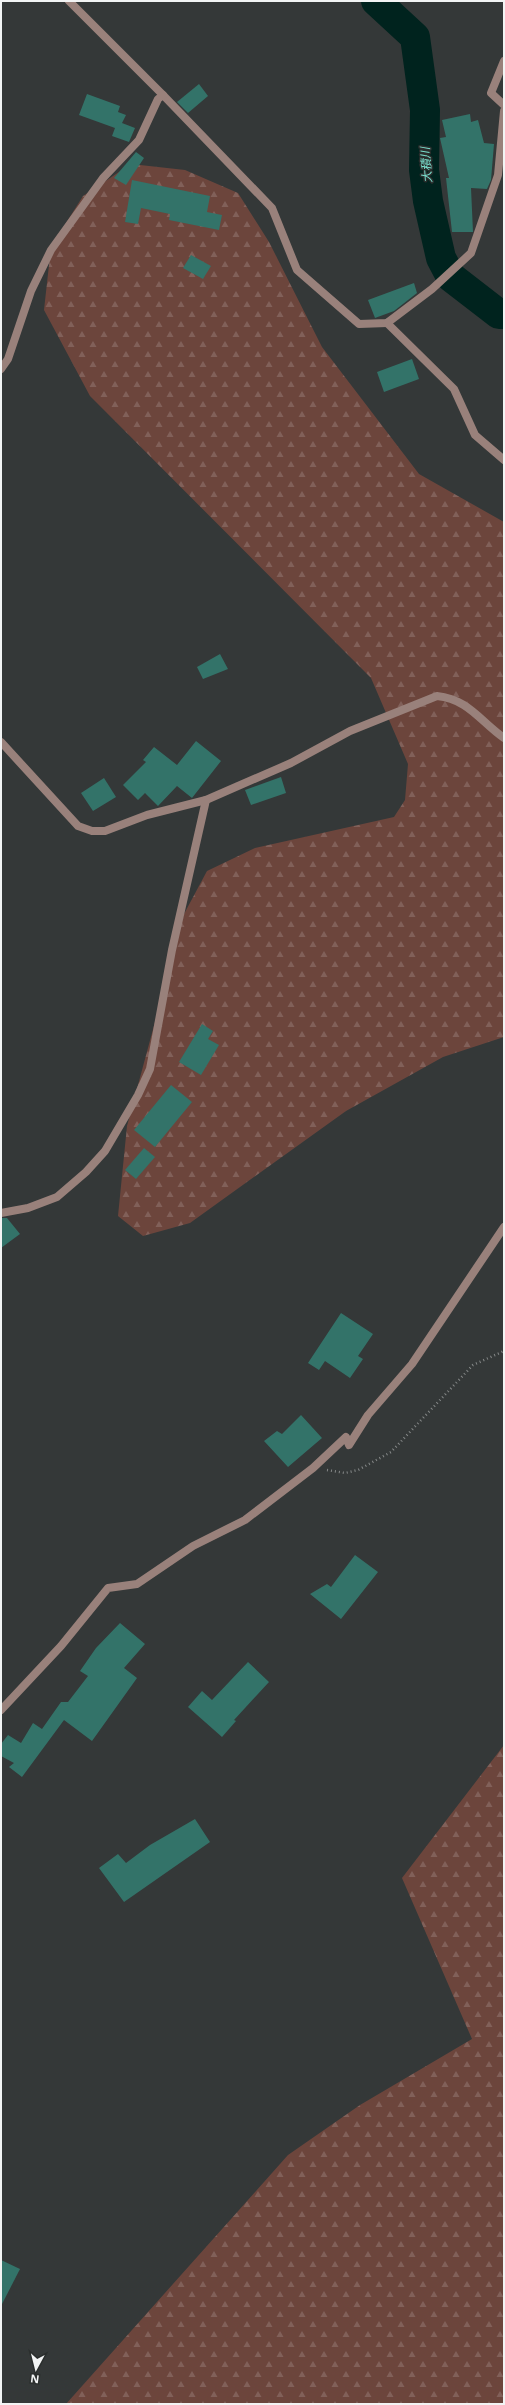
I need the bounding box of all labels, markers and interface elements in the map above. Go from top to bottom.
water label: 大積川 [416,144,436,184]
north arrow [16,2349,56,2389]
text: N [29,2371,40,2387]

